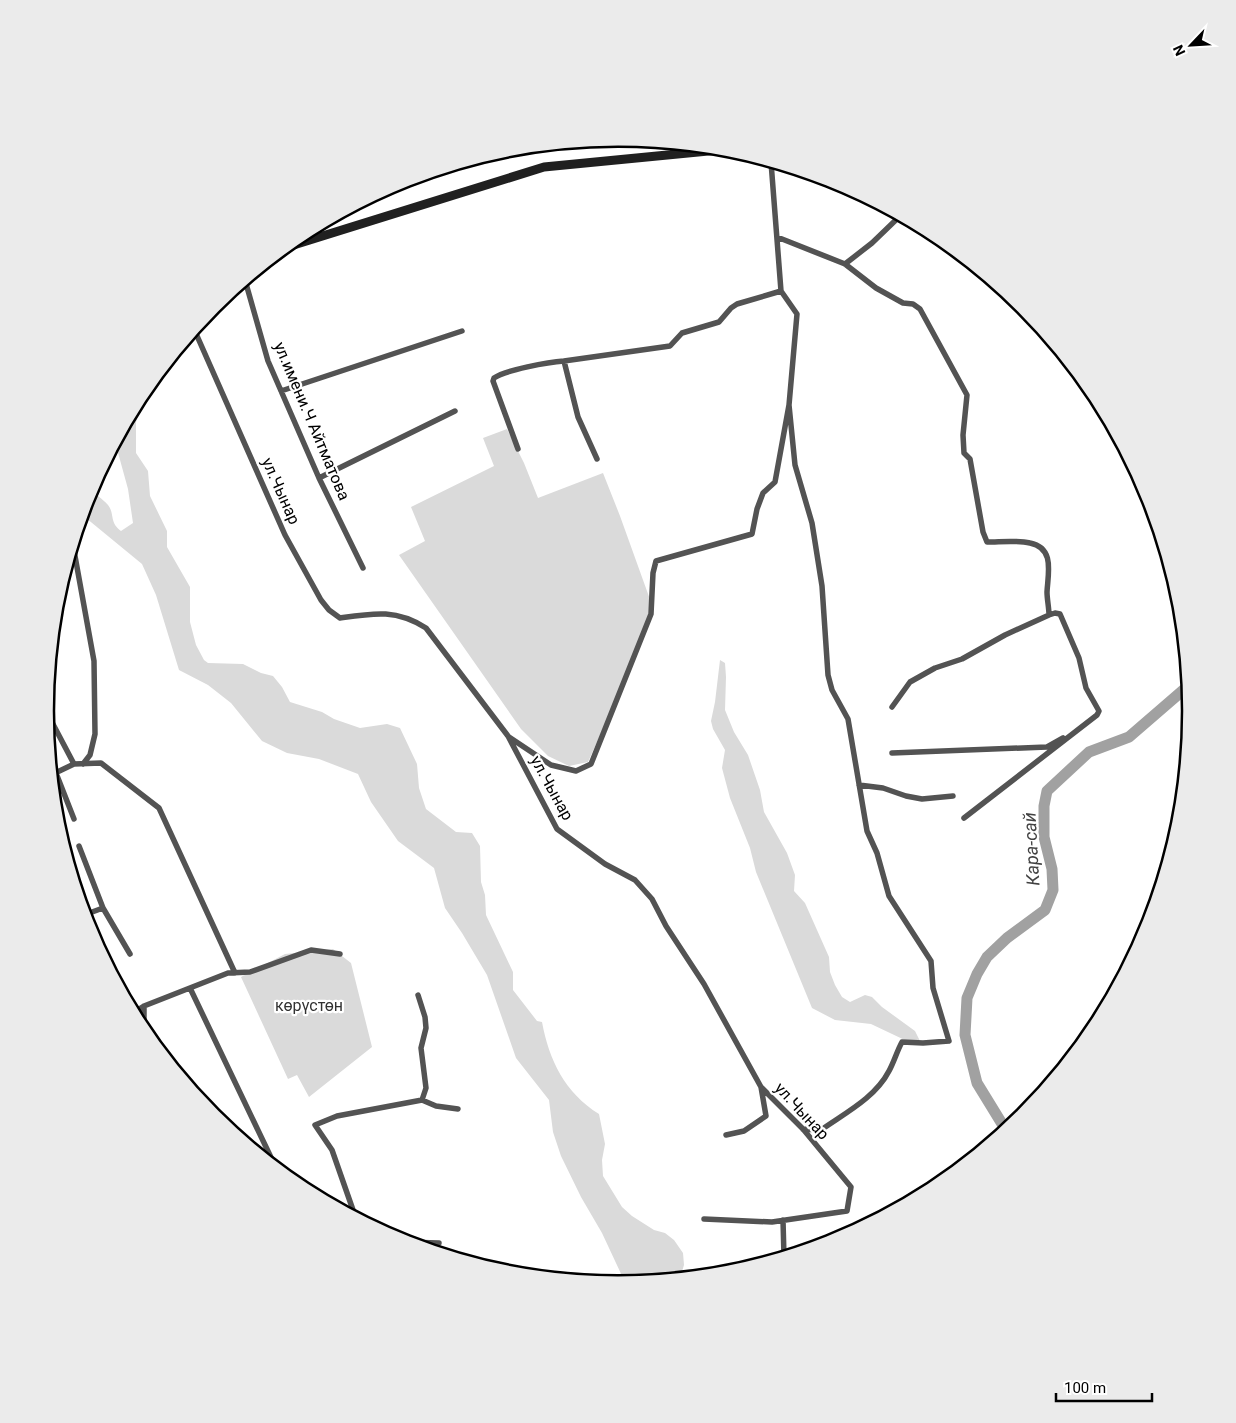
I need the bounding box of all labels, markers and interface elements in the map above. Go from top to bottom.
north arrow [1166,20,1216,70]
text: N [1170,43,1189,58]
street label: ул.имени.Ч Айтматова [270,339,354,503]
street label: ул.Чынар [258,455,304,527]
street label: ул.Чынар [526,752,578,824]
water label: Кара-сай [1019,812,1043,886]
park label: көрүстөн [275,996,343,1015]
street label: ул.Чынар [771,1079,833,1143]
scale bar [1056,1370,1152,1402]
text: 100 m [1064,1379,1106,1397]

